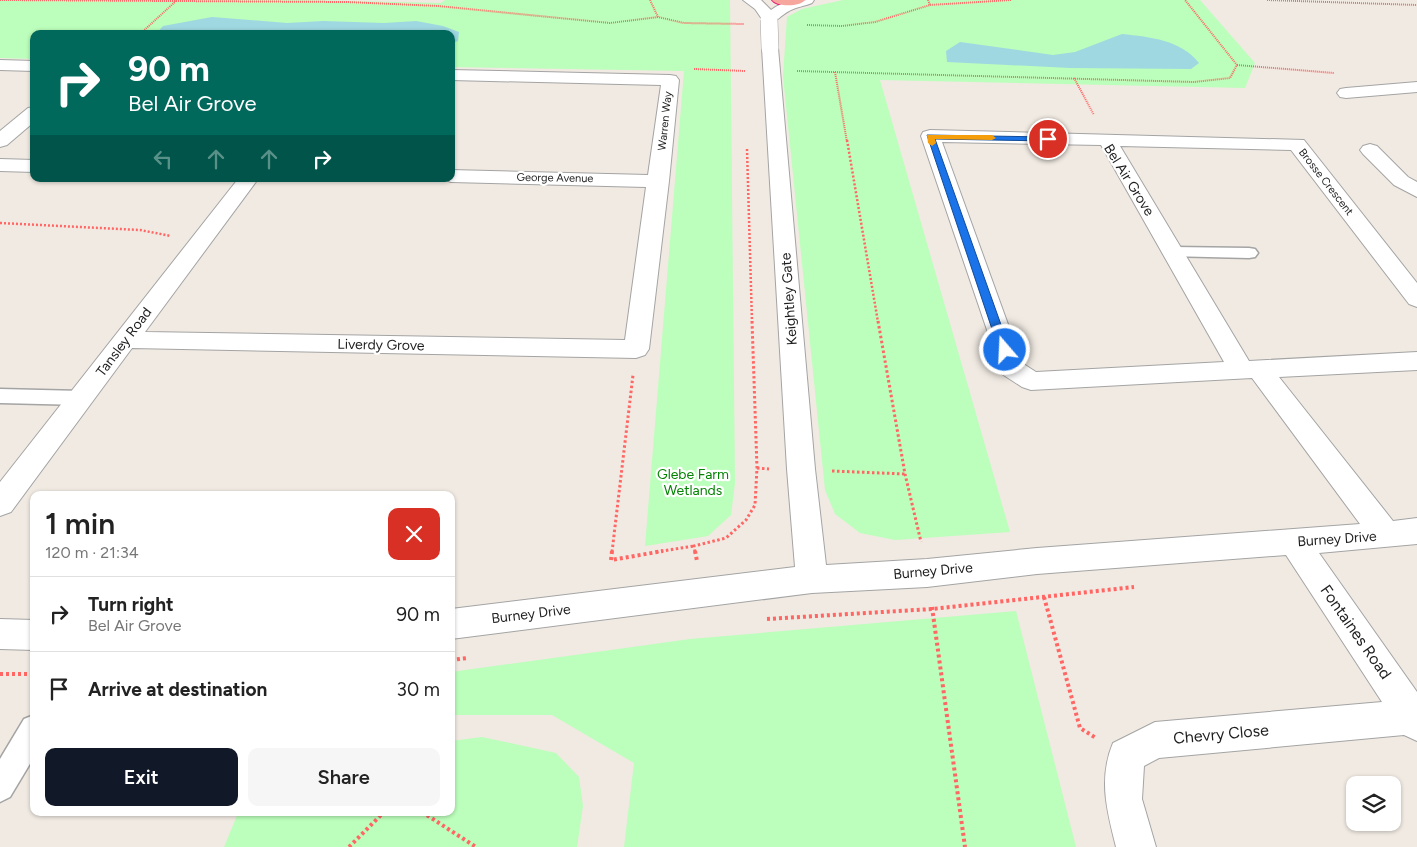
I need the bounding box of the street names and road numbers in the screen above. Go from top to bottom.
street label: Warren Way [655,91,675,151]
street label: Bel Air Grove [1100,141,1158,219]
street label: Brosse Crescent [1296,146,1356,218]
street label: George Avenue [516,171,594,185]
street label: Keightley Gate [777,252,801,346]
street label: Tansley Road [93,304,155,380]
street label: Liverdy Grove [337,336,425,354]
street label: Burney Drive [1297,528,1378,550]
street label: Burney Drive [893,559,974,583]
street label: Fontaines Road [1317,581,1395,683]
street label: Burney Drive [490,601,572,627]
street label: Chevry Close [1173,720,1270,748]

